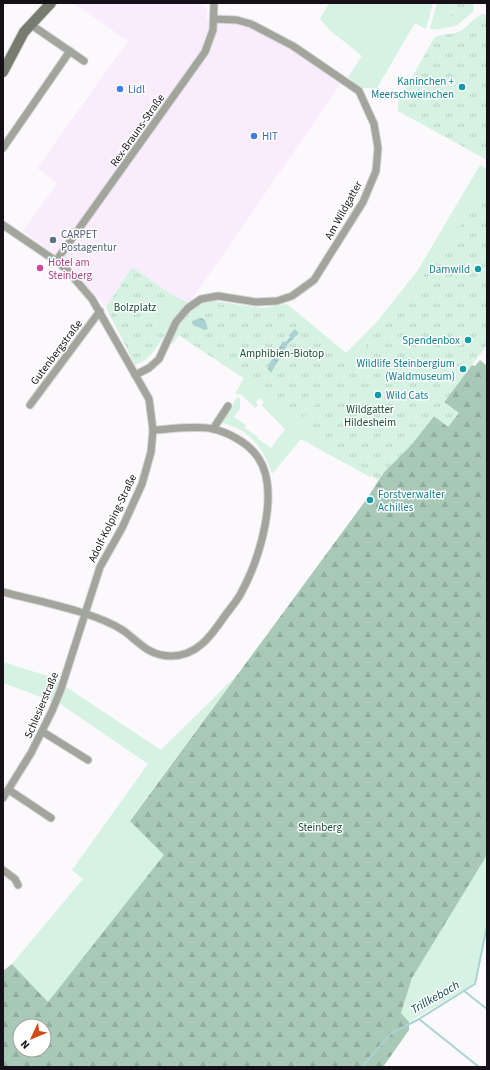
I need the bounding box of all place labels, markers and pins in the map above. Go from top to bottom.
place label: Kaninchen + Meerschweinchen [371,74,455,102]
place label: Lidl [128,82,145,97]
marker: Kaninchen + Meerschweinchen [457,82,467,92]
marker: Lidl [115,84,125,94]
place label: HIT [262,129,278,144]
marker: HIT [249,131,259,141]
place label: CARPET Postagentur [61,227,117,255]
marker: CARPET Postagentur [48,235,58,245]
place label: Hotel am Steinberg [48,255,93,283]
place label: Damwild [429,262,470,277]
marker: Hotel am Steinberg [35,263,45,273]
marker: Damwild [473,264,483,274]
place label: Spendenbox [402,333,460,348]
marker: Spendenbox [463,335,473,345]
place label: Wildlife Steinbergium (Waldmuseum) [357,356,455,384]
marker: Wildlife Steinbergium (Waldmuseum) [458,364,468,374]
place label: Wild Cats [386,388,429,403]
marker: Wild Cats [373,390,383,400]
place label: Forstverwalter Achilles [378,487,445,515]
marker: Forstverwalter Achilles [365,495,375,505]

